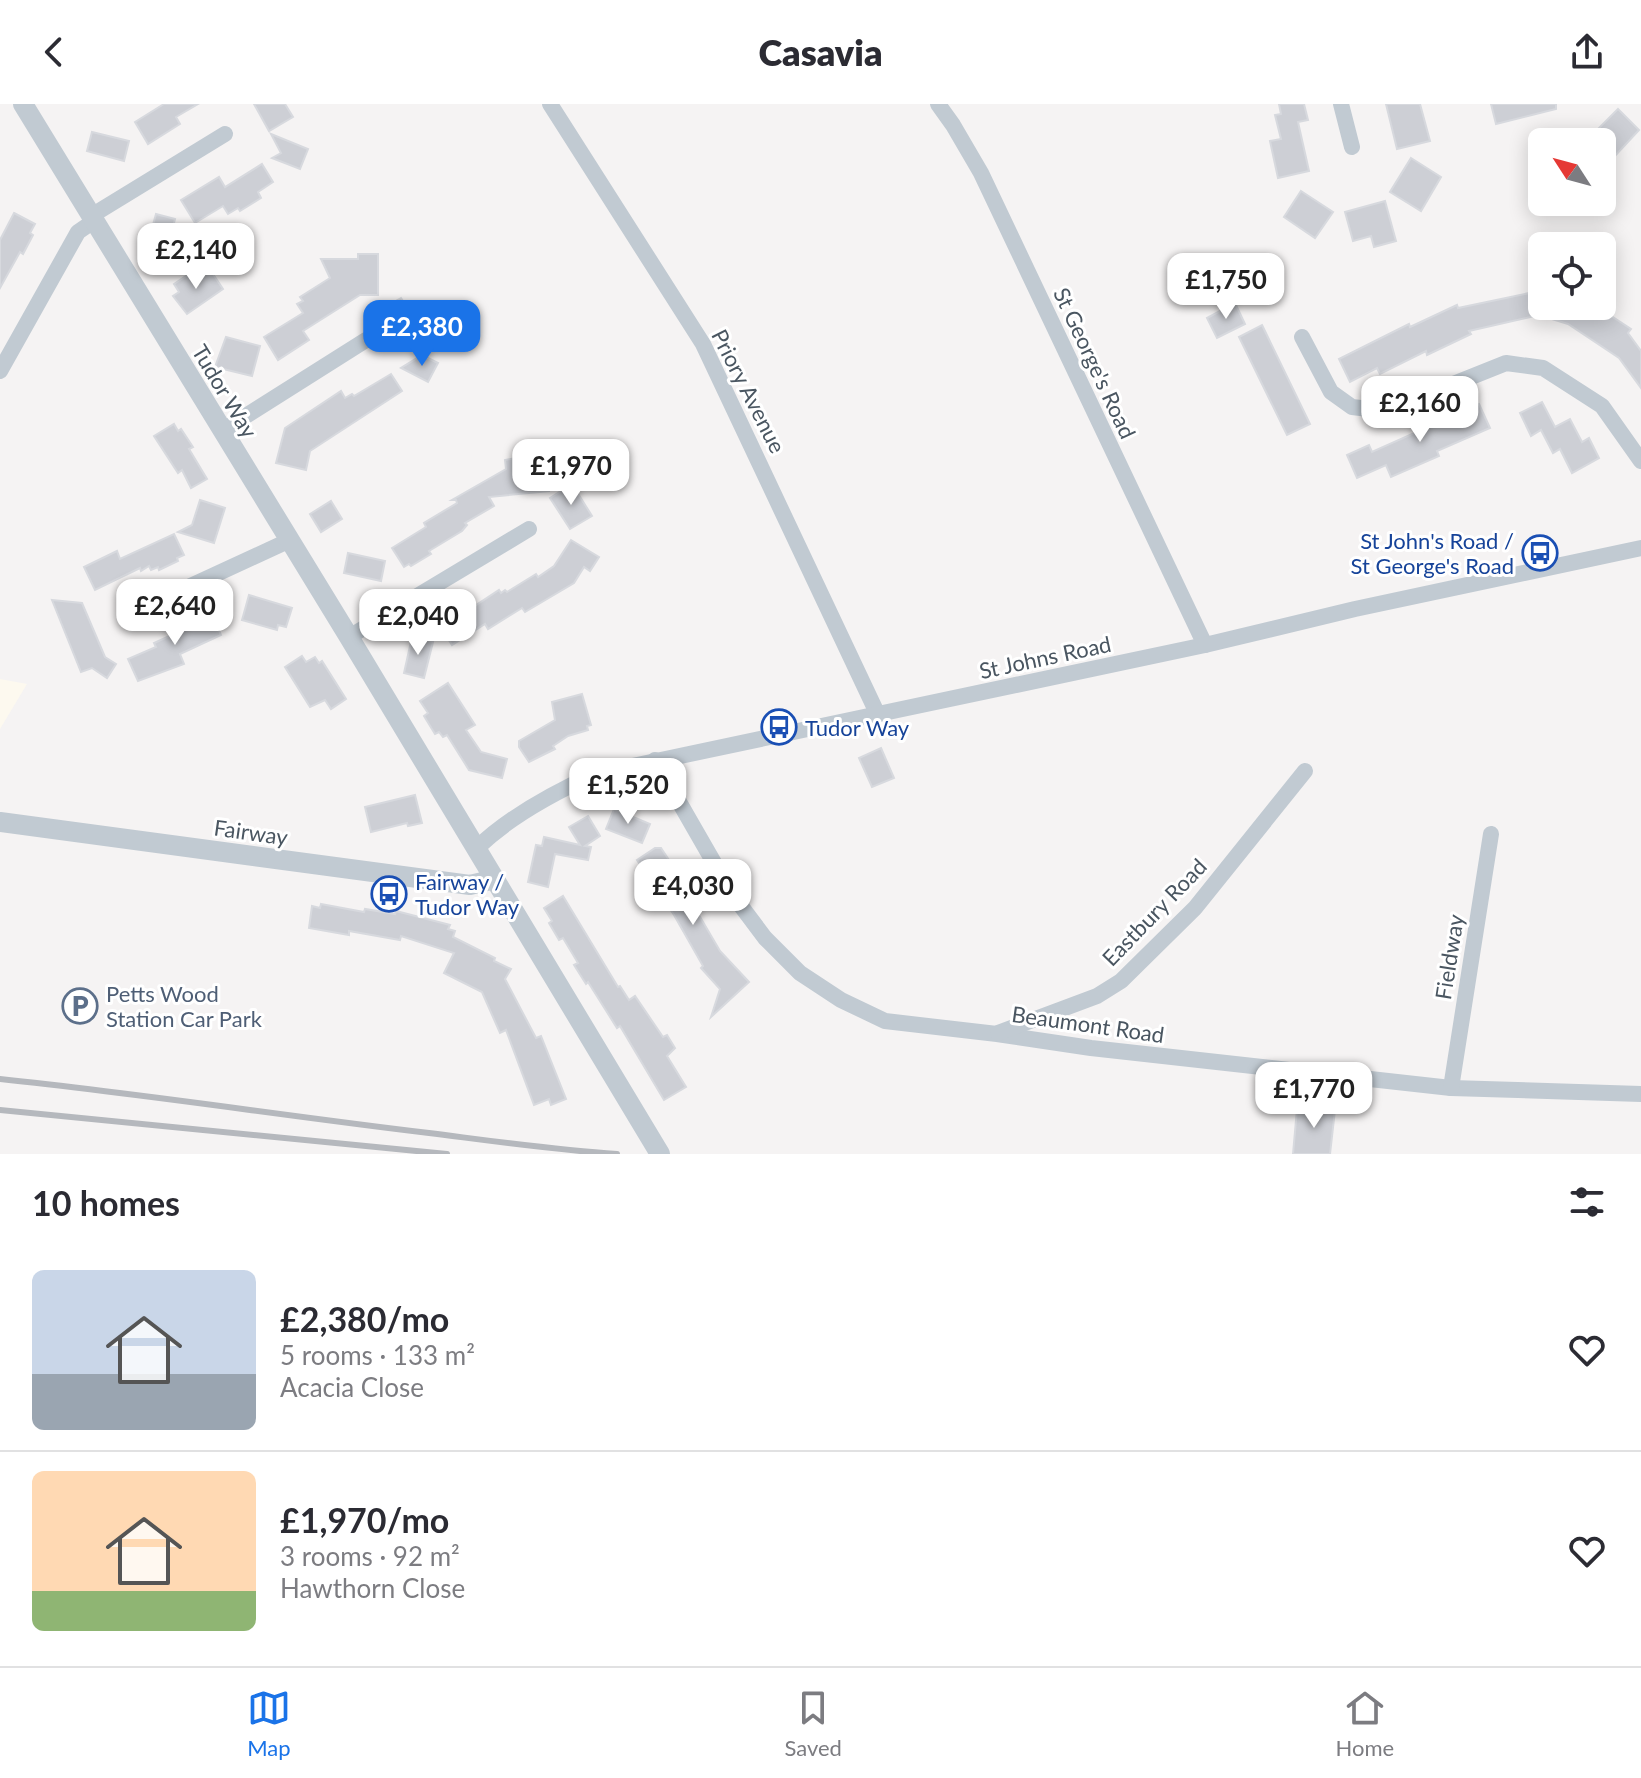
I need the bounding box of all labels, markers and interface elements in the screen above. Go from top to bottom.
icon: back [32,30,76,74]
text: Casavia [758,30,883,74]
icon: share [1565,30,1609,74]
north arrow [1528,128,1616,216]
map controls [1528,128,1616,320]
pin: £2,140 [131,223,261,291]
button: locate [1528,232,1616,320]
text: £2,140 [155,233,237,265]
pin: £1,750 [1161,253,1291,321]
text: £1,750 [1185,263,1267,295]
street label: St George's Road [1048,283,1142,443]
pin: £2,380 [357,300,487,368]
text: £2,380 [381,310,463,342]
street label: Priory Avenue [706,325,792,457]
street label: Tudor Way [187,339,264,443]
pin: £2,160 [1355,376,1485,444]
text: £2,160 [1379,386,1461,418]
pin: £1,970 [506,439,636,507]
text: £1,970 [530,449,612,481]
place label: St John's Road / St George's Road [1351,527,1514,579]
bus stop icon: St John's Road / St George's Road [1521,534,1559,572]
pin: £2,640 [110,579,240,647]
text: £2,640 [134,589,216,621]
pin: £2,040 [353,589,483,657]
text: £2,040 [377,599,459,631]
street label: St Johns Road [977,630,1113,684]
bus stop icon: Tudor Way [760,708,798,746]
place label: Tudor Way [805,714,910,741]
pin: £1,520 [563,758,693,826]
text: £1,520 [587,768,669,800]
street label: Fairway [212,813,290,851]
street label: Eastbury Road [1096,853,1212,971]
pin: £4,030 [628,859,758,927]
place label: Fairway / Tudor Way [415,868,520,920]
text: £4,030 [652,869,734,901]
bus stop icon: Fairway / Tudor Way [370,875,408,913]
street label: Fieldway [1429,912,1469,1002]
place label: Petts Wood Station Car Park [106,980,263,1032]
parking icon: Petts Wood Station Car Park [61,987,99,1025]
street label: Beaumont Road [1010,1000,1166,1048]
pin: £1,770 [1249,1062,1379,1130]
text: £1,770 [1273,1072,1355,1104]
icon: filters [1565,1180,1609,1224]
text: 10 homes [32,1182,180,1223]
text: £2,380/mo [280,1298,449,1339]
icon: home [96,1302,192,1398]
icon: heart [1565,1328,1609,1372]
text: 5 rooms · 133 m² [280,1339,475,1371]
text: Acacia Close [280,1371,424,1403]
text: £1,970/mo [280,1499,449,1540]
icon: home [96,1503,192,1599]
icon: heart [1565,1529,1609,1573]
text: 3 rooms · 92 m² [280,1540,460,1572]
text: Hawthorn Close [280,1572,465,1604]
tab: Map [247,1686,291,1761]
tab: Saved [784,1686,842,1761]
tab: Home [1336,1686,1394,1761]

